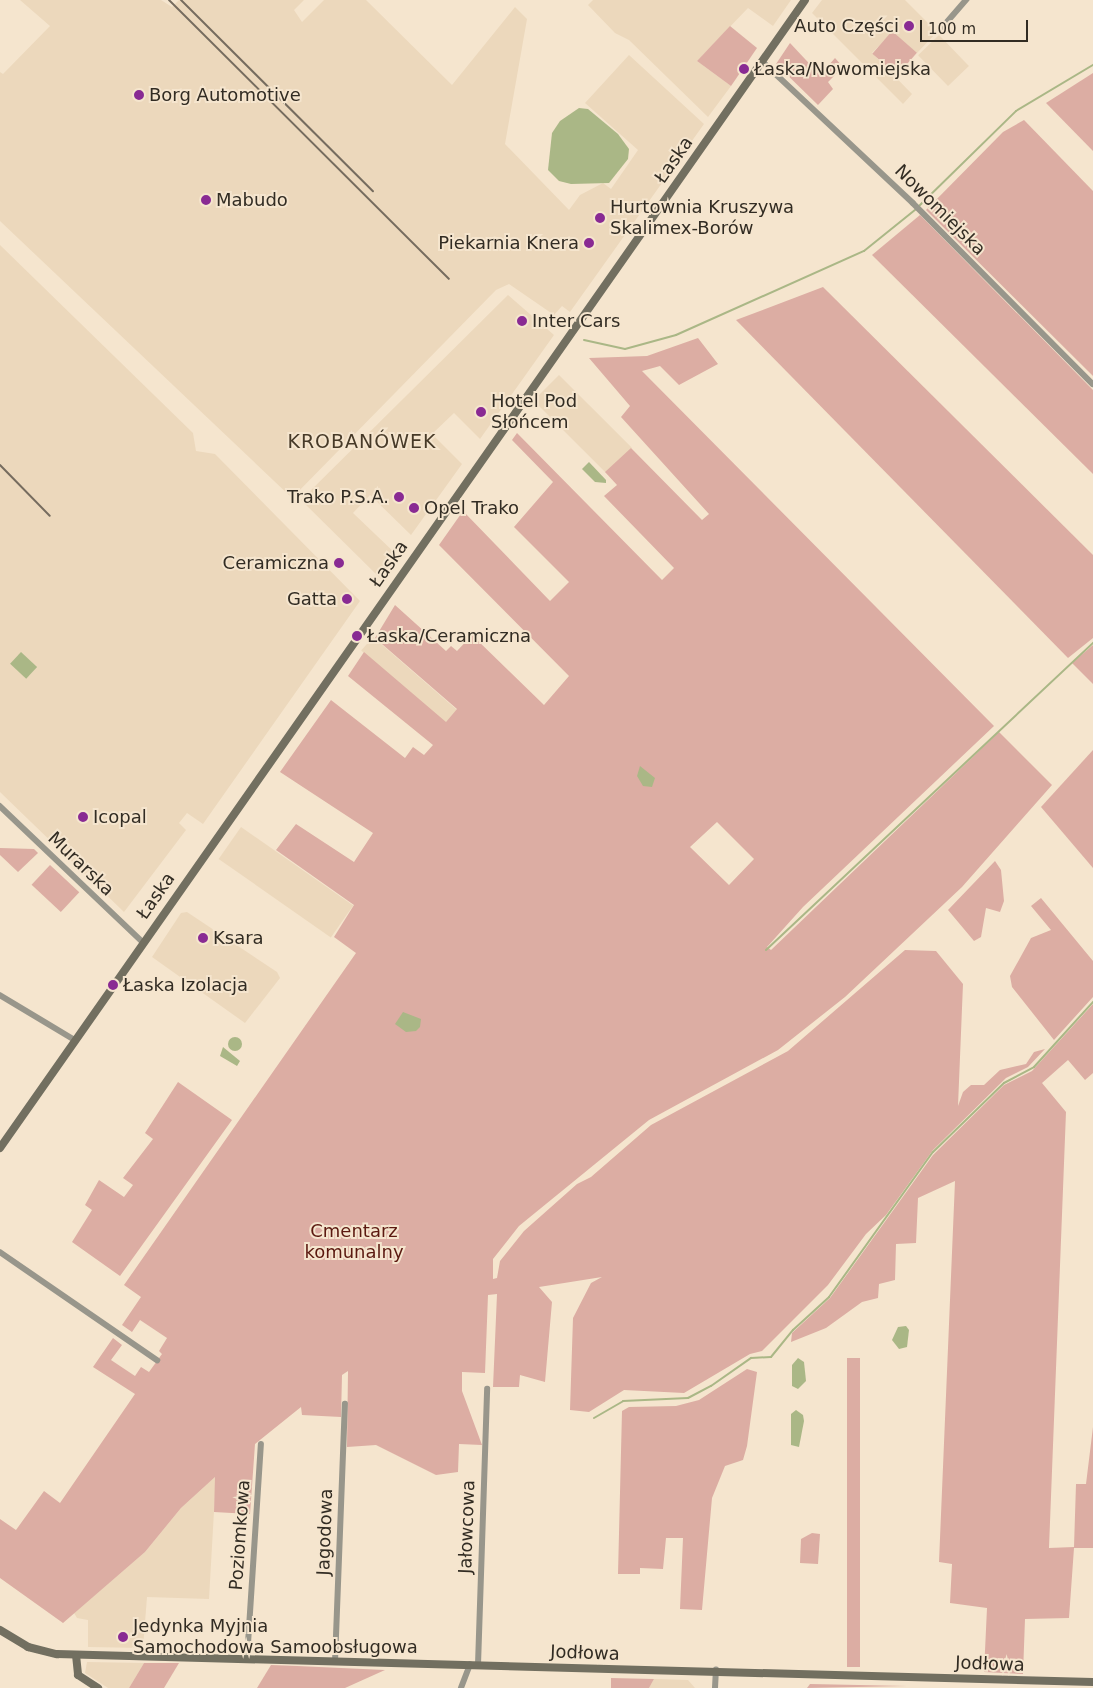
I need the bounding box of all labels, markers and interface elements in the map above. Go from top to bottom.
scale bar [923,10,1030,42]
place label: Auto Części [794,15,899,37]
marker: Auto Części [903,20,915,32]
text: 100 m [928,20,976,38]
place label: Łaska/Nowomiejska [754,58,931,80]
marker: Łaska/Nowomiejska [738,63,750,75]
place label: Borg Automotive [149,84,301,106]
marker: Borg Automotive [133,89,145,101]
street label: Łaska [650,133,698,187]
street label: Nowomiejska [890,160,990,260]
place label: Mabudo [216,189,288,211]
marker: Mabudo [200,194,212,206]
place label: Hurtownia Kruszywa Skalimex-Borów [610,197,794,240]
marker: Hurtownia Kruszywa Skalimex-Borów [594,212,606,224]
place label: Piekarnia Knera [438,232,579,254]
marker: Piekarnia Knera [583,237,595,249]
place label: Inter Cars [532,310,620,332]
marker: Inter Cars [516,315,528,327]
place label: Hotel Pod Słońcem [491,391,577,434]
marker: Hotel Pod Słońcem [475,406,487,418]
district label: KROBANÓWEK [286,431,438,453]
place label: Trako P.S.A. [287,486,389,508]
marker: Trako P.S.A. [393,491,405,503]
place label: Opel Trako [424,497,519,519]
marker: Opel Trako [408,502,420,514]
street label: Łaska [365,537,413,591]
place label: Ceramiczna [223,552,329,574]
marker: Ceramiczna [333,557,345,569]
place label: Gatta [287,588,337,610]
marker: Gatta [341,593,353,605]
place label: Łaska/Ceramiczna [367,625,531,647]
marker: Łaska/Ceramiczna [351,630,363,642]
place label: Icopal [93,806,147,828]
marker: Icopal [77,811,89,823]
street label: Murarska [44,827,118,901]
street label: Łaska [132,869,180,923]
place label: Ksara [213,927,264,949]
marker: Ksara [197,932,209,944]
place label: Łaska Izolacja [123,974,248,996]
marker: Łaska Izolacja [107,979,119,991]
park label: Cmentarz komunalny [304,1221,404,1264]
street label: Poziomkowa [225,1479,255,1591]
street label: Jałowcowa [455,1480,479,1574]
street label: Jagodowa [313,1488,337,1576]
place label: Jedynka Myjnia Samochodowa Samoobsługowa [133,1616,418,1658]
marker: Jedynka Myjnia Samochodowa Samoobsługowa [117,1631,129,1643]
street label: Jodłowa [550,1641,620,1665]
street label: Jodłowa [955,1652,1025,1676]

